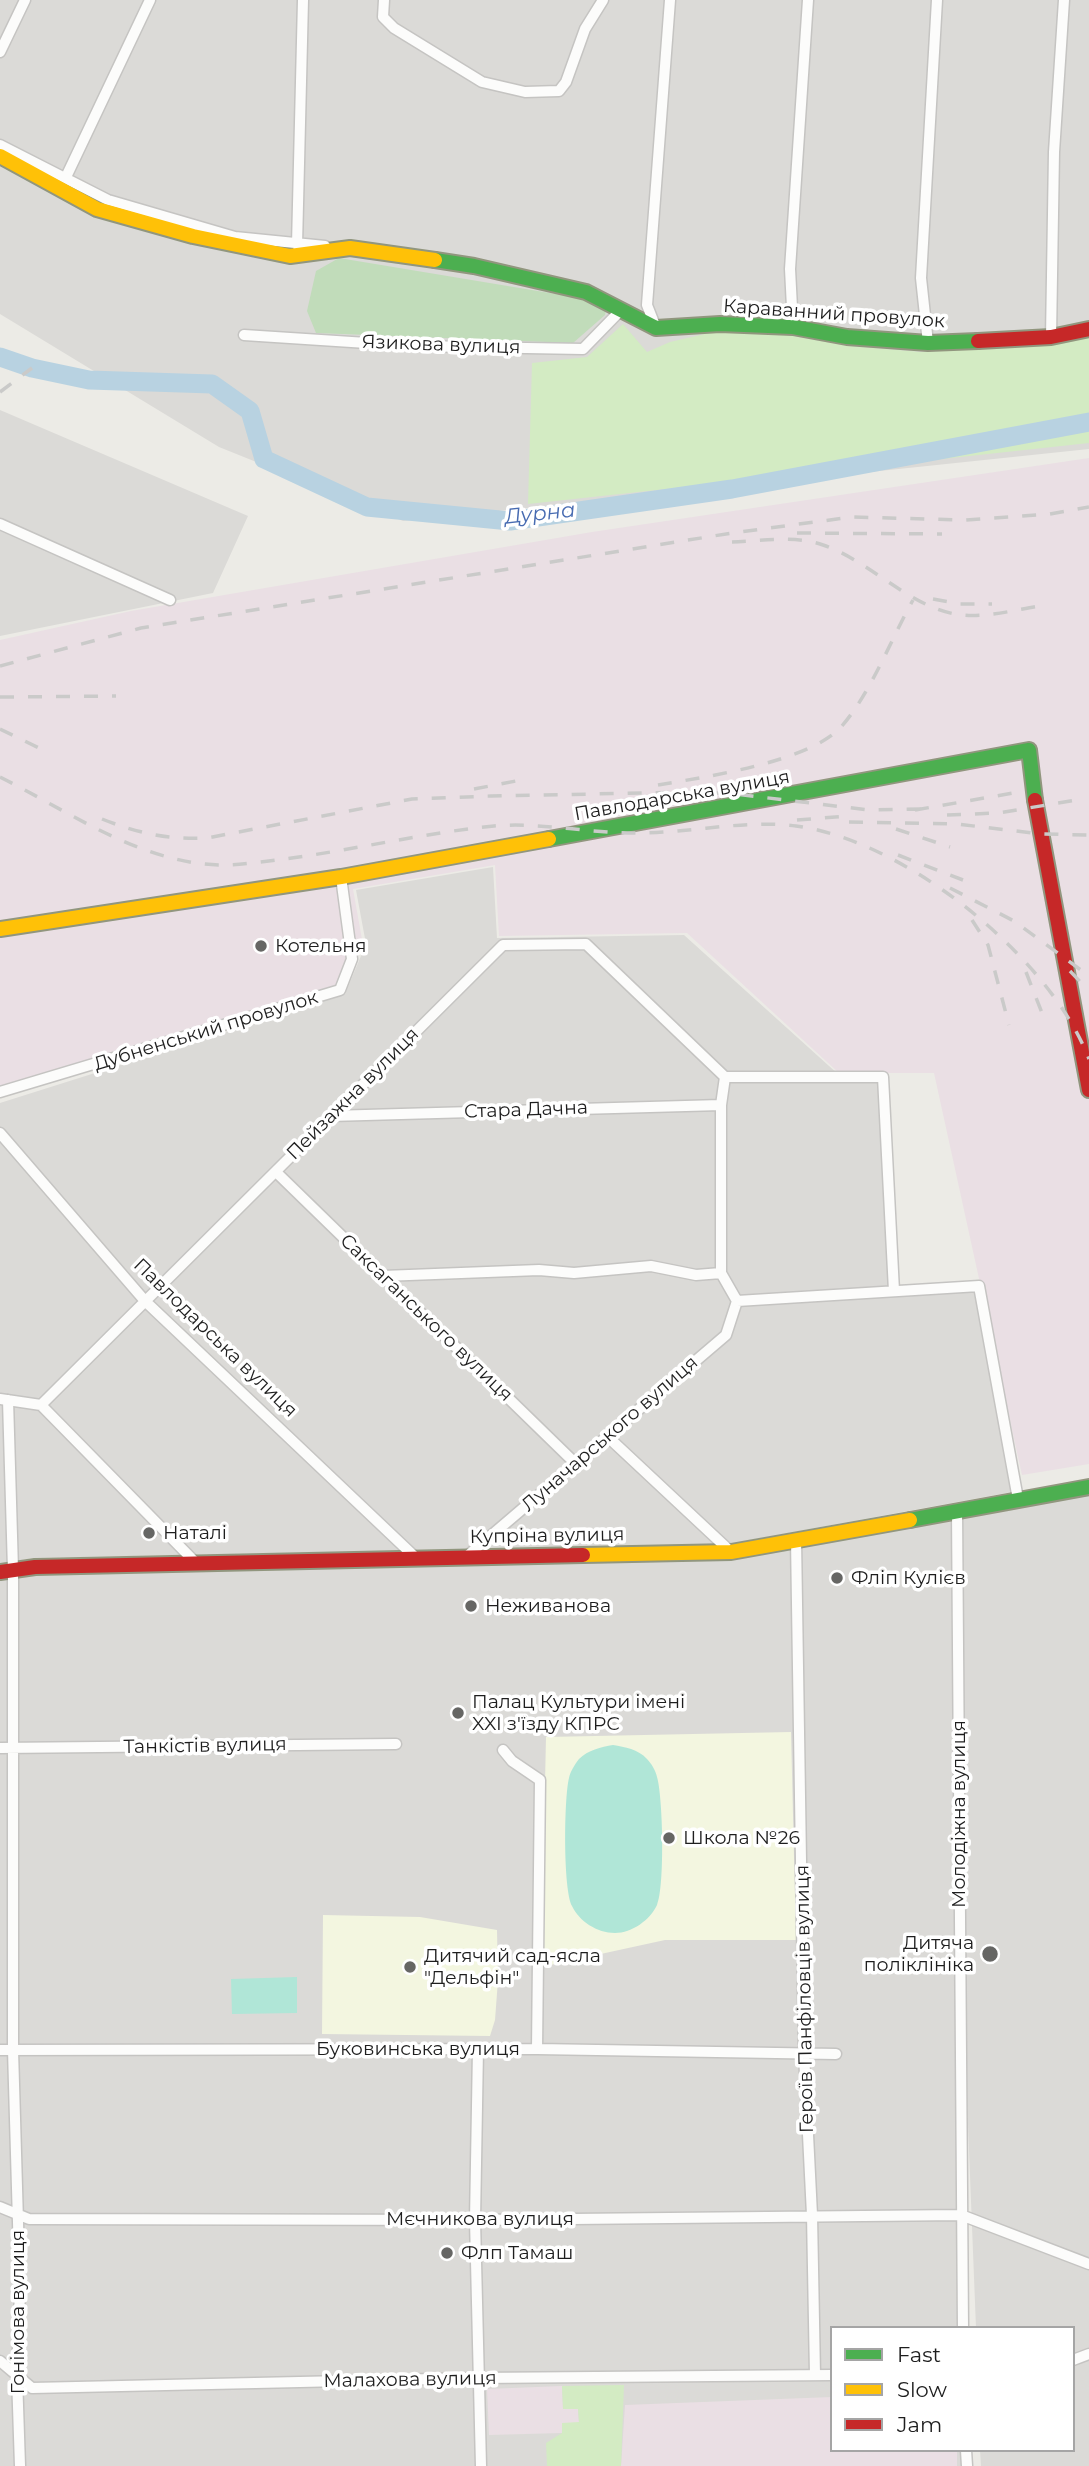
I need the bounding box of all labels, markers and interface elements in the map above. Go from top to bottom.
street label: Караванний провулок [722,295,946,333]
street label: Язикова вулиця [361,331,521,359]
water label: Дурна [503,498,577,530]
street label: Павлодарська вулиця [572,766,792,826]
place label: Котельня [275,935,367,957]
marker: Котельня [253,938,269,954]
street label: Дубненський провулок [91,986,321,1076]
street label: Пейзажна вулиця [282,1023,424,1165]
street label: Стара Дачна [464,1096,588,1124]
street label: Саксаганського вулиця [335,1230,517,1406]
street label: Павлодарська вулиця [129,1254,301,1422]
street label: Луначарського вулиця [517,1351,703,1517]
place label: Наталі [163,1522,227,1544]
street label: Купріна вулиця [469,1523,625,1549]
marker: Наталі [141,1525,157,1541]
place label: Фліп Кулієв [851,1567,966,1589]
marker: Фліп Кулієв [829,1570,845,1586]
place label: Неживанова [485,1595,611,1617]
marker: Неживанова [463,1598,479,1614]
place label: Палац Культури імені XXI з'їзду КПРС [472,1691,685,1735]
marker: Палац Культури імені XXI з'їзду КПРС [450,1705,466,1721]
street label: Молодіжна вулиця [948,1720,970,1908]
street label: Танкістів вулиця [123,1733,287,1759]
place label: Школа №26 [683,1827,800,1849]
marker: Школа №26 [661,1830,677,1846]
street label: Героїв Панфіловців вулиця [791,1865,819,2133]
place label: Дитяча поліклініка [864,1932,974,1976]
marker: Дитяча поліклініка [980,1944,1000,1964]
place label: Дитячий сад-ясла "Дельфін" [424,1945,601,1989]
marker: Дитячий сад-ясла "Дельфін" [402,1959,418,1975]
street label: Буковинська вулиця [316,2038,520,2060]
street label: Мєчникова вулиця [386,2208,574,2230]
street label: Гонімова вулиця [7,2230,29,2394]
place label: Флп Тамаш [461,2242,573,2264]
marker: Флп Тамаш [439,2245,455,2261]
legend [830,2326,1075,2452]
text: Fast [897,2342,941,2367]
street label: Малахова вулиця [323,2367,497,2393]
text: Slow [897,2377,947,2402]
text: Jam [897,2412,942,2437]

